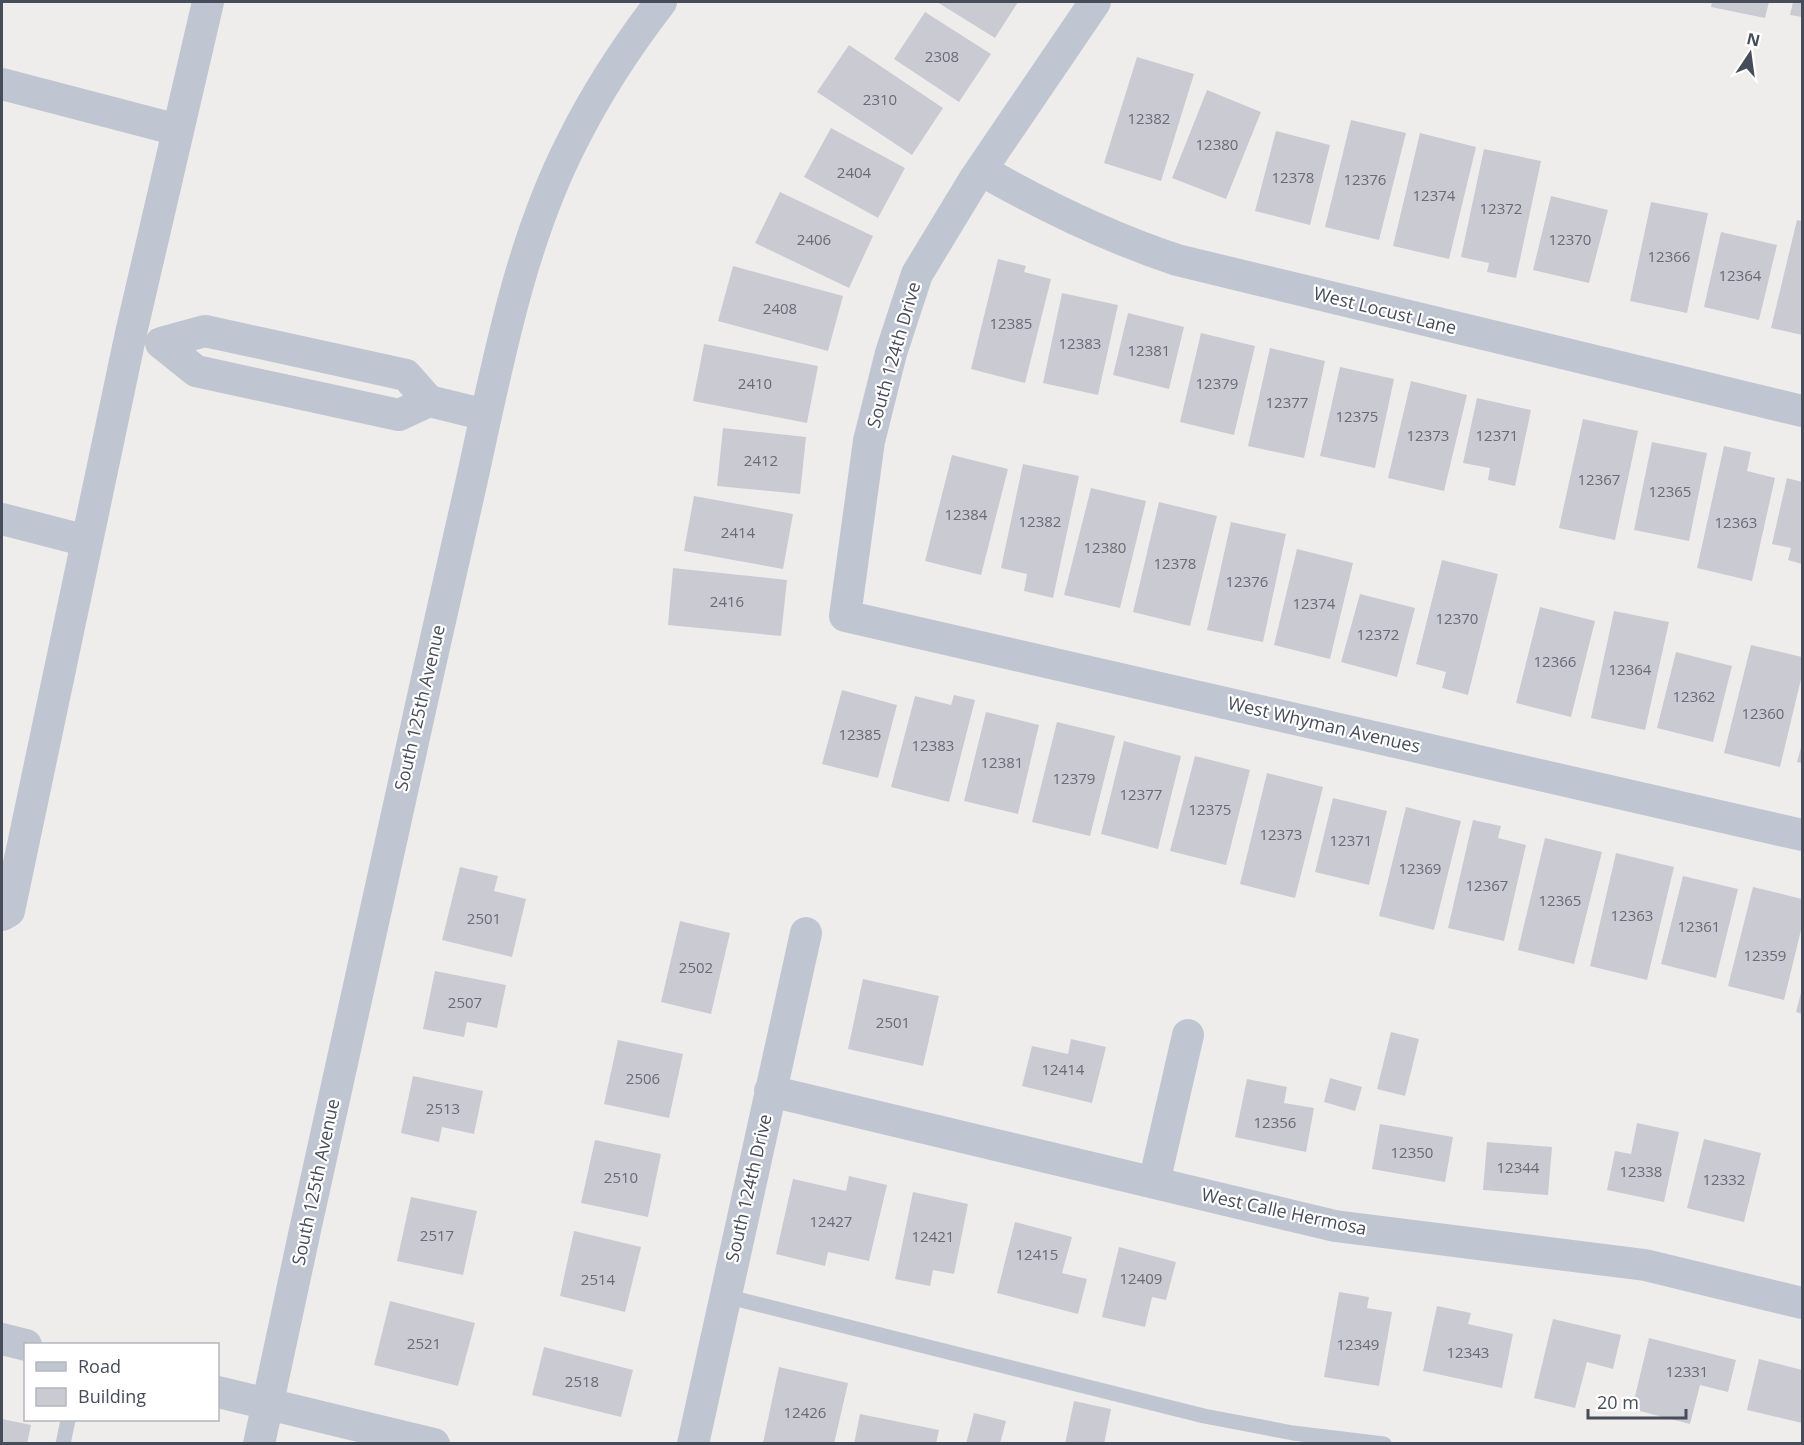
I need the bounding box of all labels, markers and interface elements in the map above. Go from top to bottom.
north arrow [1720,24,1780,84]
text: N [1745,27,1762,52]
house number: 2308 [925,46,959,66]
house number: 2310 [863,89,897,109]
house number: 12382 [1128,108,1170,128]
house number: 12380 [1196,134,1238,154]
house number: 2404 [837,162,872,182]
house number: 12378 [1272,167,1314,187]
house number: 12376 [1344,169,1386,189]
house number: 12374 [1413,185,1456,205]
house number: 12372 [1480,198,1522,218]
house number: 2406 [797,229,831,249]
house number: 12370 [1549,229,1591,249]
house number: 12366 [1648,246,1690,266]
house number: 12364 [1719,265,1762,285]
street label: South 124th Drive [861,279,925,431]
street label: West Locust Lane [1311,281,1459,339]
house number: 2408 [763,298,797,318]
house number: 12385 [990,313,1032,333]
house number: 12383 [1059,333,1101,353]
house number: 12381 [1128,340,1170,360]
house number: 2410 [738,373,772,393]
house number: 12379 [1196,373,1238,393]
house number: 12377 [1266,392,1308,412]
house number: 12375 [1336,406,1378,426]
house number: 12373 [1407,425,1449,445]
house number: 12371 [1476,425,1518,445]
house number: 2412 [744,450,778,470]
house number: 12367 [1578,469,1620,489]
house number: 12365 [1649,481,1691,501]
house number: 12384 [945,504,988,524]
house number: 12382 [1019,511,1061,531]
house number: 12363 [1715,512,1757,532]
house number: 2414 [721,522,756,542]
house number: 12380 [1084,537,1126,557]
house number: 12378 [1154,553,1196,573]
house number: 12376 [1226,571,1268,591]
house number: 2416 [710,591,744,611]
house number: 12374 [1293,593,1336,613]
house number: 12370 [1436,608,1478,628]
street label: South 125th Avenue [388,622,450,793]
house number: 12372 [1357,624,1399,644]
house number: 12366 [1534,651,1576,671]
house number: 12364 [1609,659,1652,679]
house number: 12362 [1673,686,1715,706]
street label: West Whyman Avenues [1226,690,1423,758]
house number: 12360 [1742,703,1784,723]
house number: 12385 [839,724,881,744]
house number: 12383 [912,735,954,755]
house number: 12381 [981,752,1023,772]
house number: 12379 [1053,768,1095,788]
house number: 12377 [1120,784,1162,804]
house number: 12375 [1189,799,1231,819]
house number: 12373 [1260,824,1302,844]
house number: 12371 [1330,830,1372,850]
house number: 12369 [1399,858,1441,878]
house number: 12367 [1466,875,1508,895]
house number: 12365 [1539,890,1581,910]
house number: 12363 [1611,905,1653,925]
house number: 2501 [467,908,501,928]
house number: 12361 [1678,916,1720,936]
house number: 12359 [1744,945,1786,965]
house number: 2502 [679,957,713,977]
house number: 2507 [448,992,482,1012]
house number: 2501 [876,1012,910,1032]
house number: 12414 [1042,1059,1085,1079]
house number: 2506 [626,1068,660,1088]
street label: South 125th Avenue [286,1096,344,1267]
house number: 2513 [426,1098,460,1118]
street label: South 124th Drive [719,1112,777,1264]
house number: 12356 [1254,1112,1296,1132]
house number: 12350 [1391,1142,1433,1162]
house number: 12344 [1497,1157,1540,1177]
house number: 12338 [1620,1161,1662,1181]
house number: 2510 [604,1167,638,1187]
house number: 12332 [1703,1169,1745,1189]
street label: West Calle Hermosa [1199,1182,1369,1240]
house number: 12427 [810,1211,852,1231]
house number: 2517 [420,1225,454,1245]
house number: 12421 [912,1226,954,1246]
house number: 12415 [1016,1244,1058,1264]
house number: 12409 [1120,1268,1162,1288]
house number: 2514 [581,1269,616,1289]
house number: 2521 [407,1333,441,1353]
house number: 12349 [1337,1334,1379,1354]
house number: 12343 [1447,1342,1489,1362]
legend [24,1343,219,1421]
text: Road [78,1354,121,1378]
house number: 12331 [1666,1361,1708,1381]
house number: 2518 [565,1371,599,1391]
scale bar [1588,1382,1686,1420]
text: Building [78,1384,146,1408]
text: 20 m [1597,1390,1639,1414]
house number: 12426 [784,1402,826,1422]

